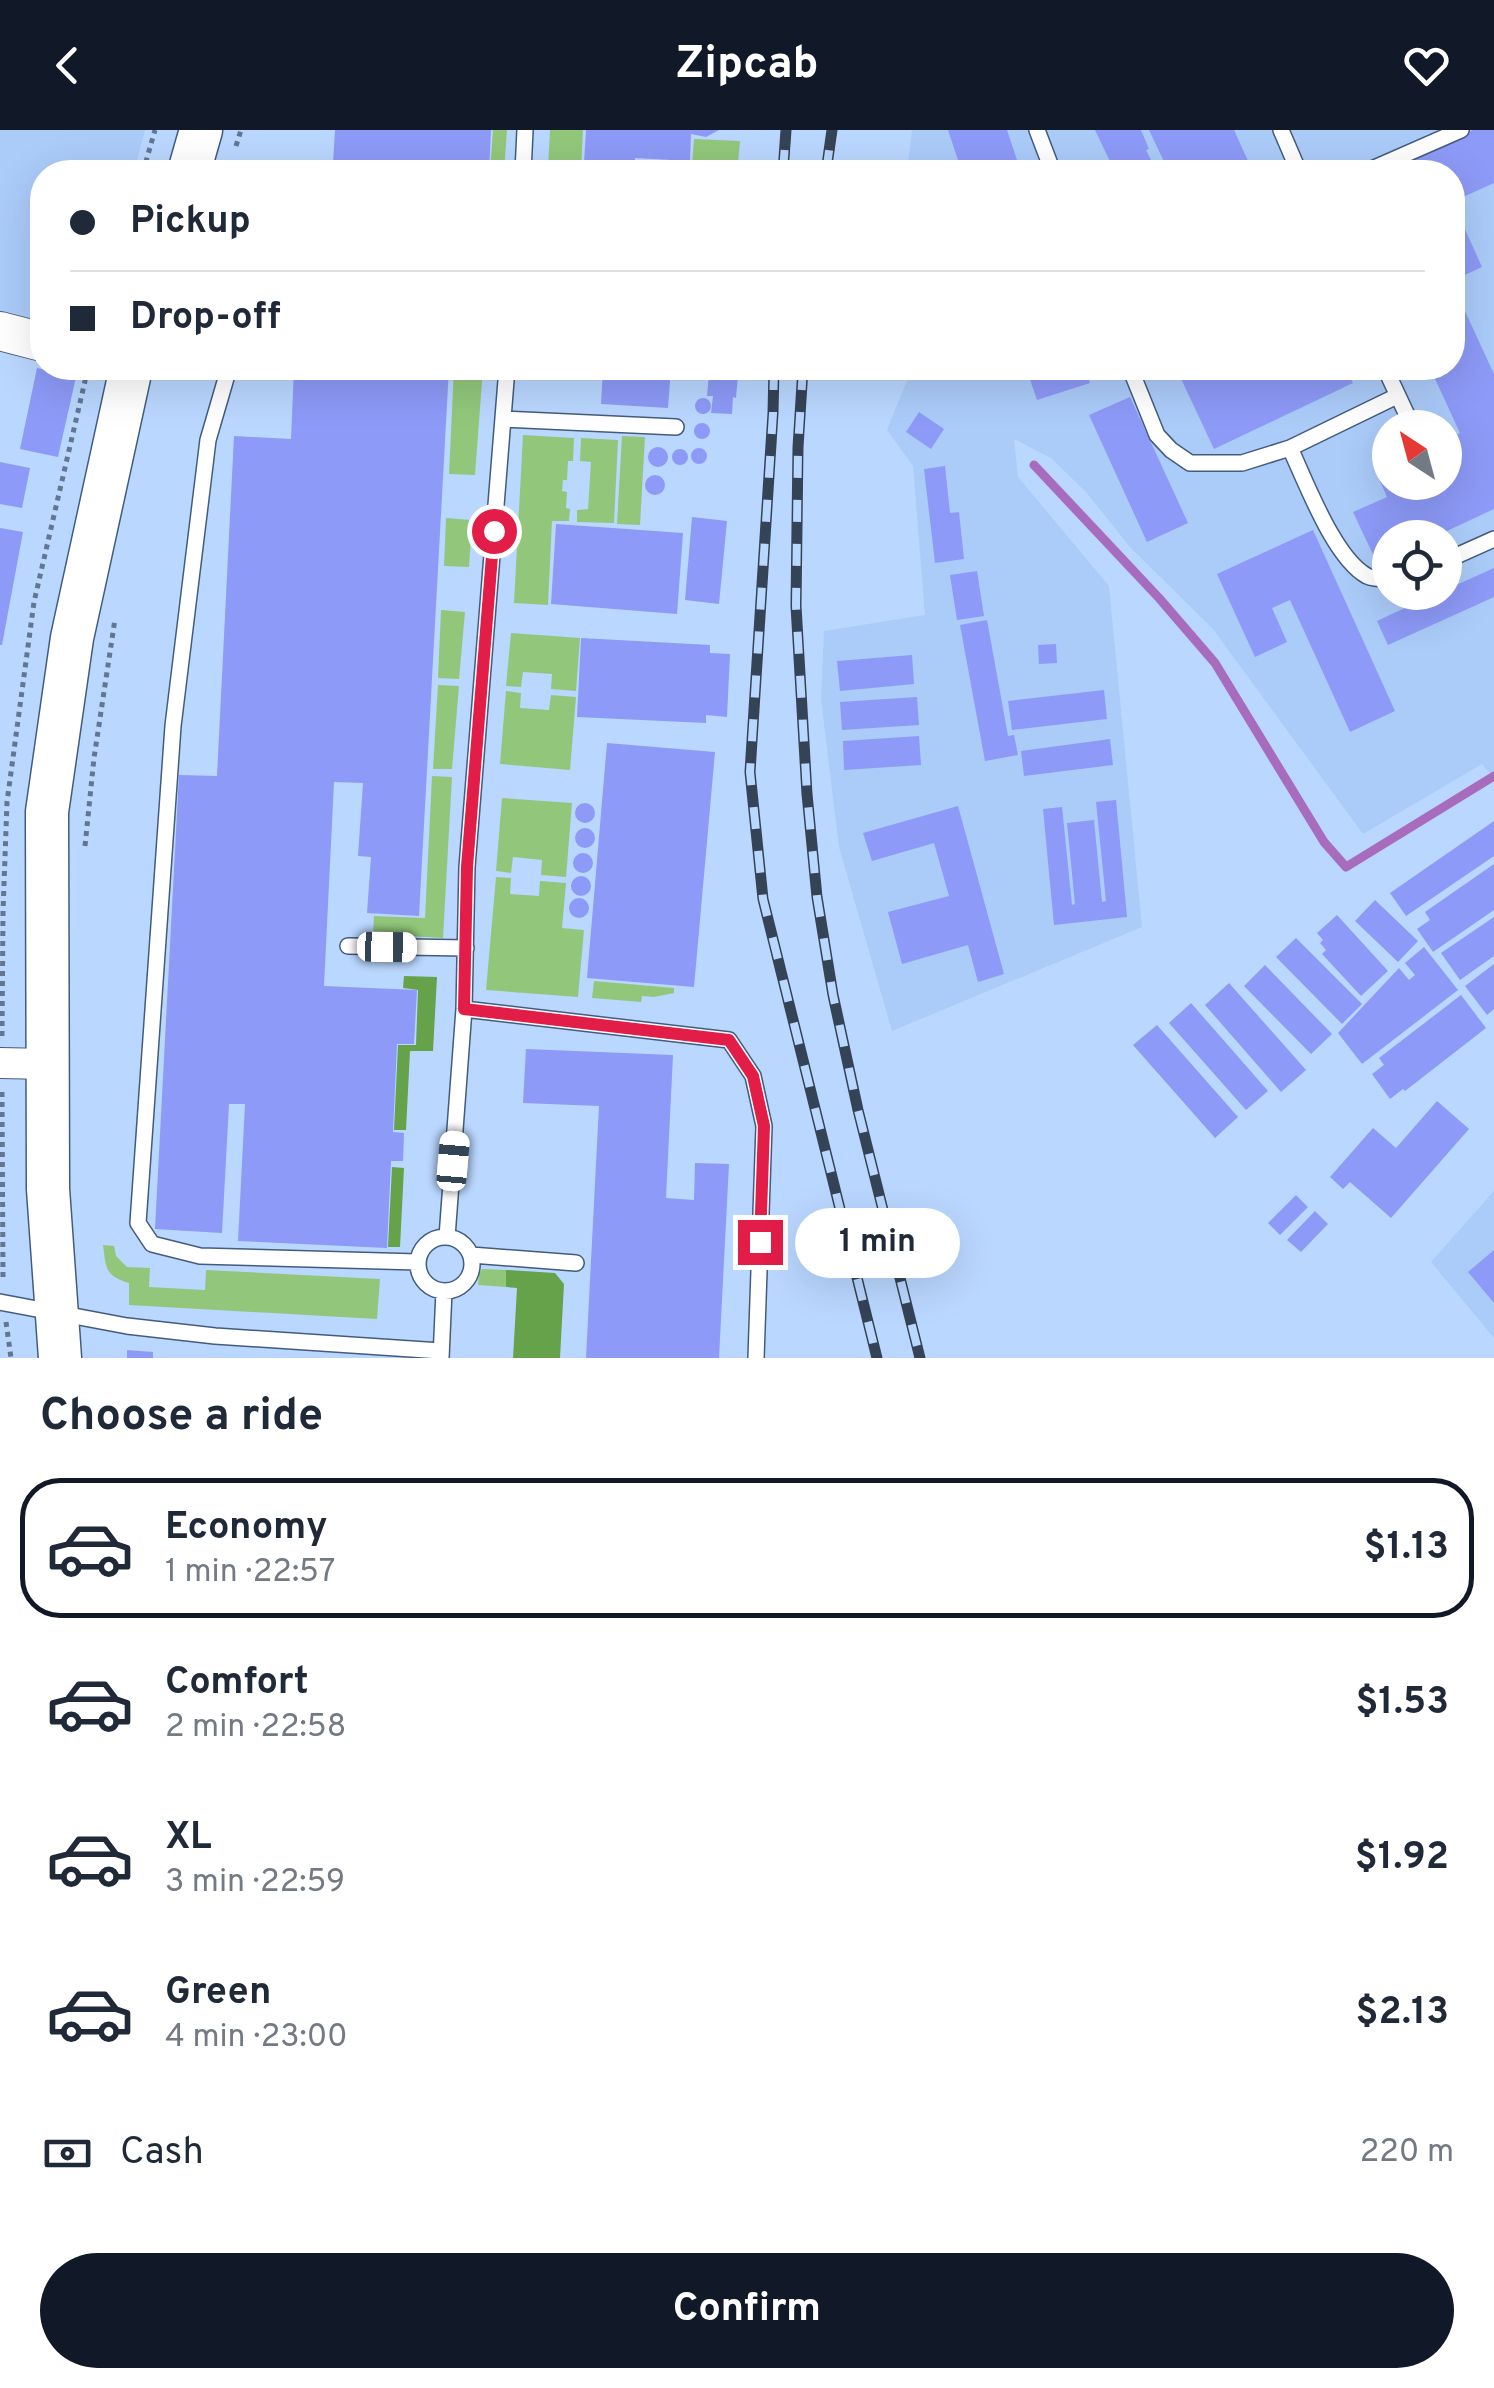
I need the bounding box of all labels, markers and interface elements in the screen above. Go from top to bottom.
text: Zipcab [676,37,818,94]
icon: back [40,38,95,93]
icon: heart [1399,38,1454,93]
text: Pickup [130,198,251,247]
text: Drop-off [130,294,281,343]
north arrow [1372,410,1462,500]
map controls [1372,410,1462,610]
route start [472,509,517,554]
button: locate [1372,520,1462,610]
car [357,931,417,963]
car [435,1130,471,1192]
callout: 1 min [795,1207,960,1277]
route end [738,1220,783,1265]
text: 1 min [839,1223,916,1263]
text: Choose a ride [40,1389,323,1446]
icon: car [45,1503,135,1593]
text: Economy [165,1504,327,1553]
text: $1.13 [1363,1524,1449,1573]
text: 1 min · 22:57 [165,1553,335,1593]
icon: car [45,1658,135,1748]
text: Comfort [165,1659,309,1708]
text: $1.53 [1355,1679,1449,1728]
text: 2 min · 22:58 [165,1708,346,1748]
icon: car [45,1813,135,1903]
text: XL [165,1814,212,1863]
text: $1.92 [1355,1834,1449,1883]
text: 3 min · 22:59 [165,1863,345,1903]
icon: car [45,1968,135,2058]
text: Green [165,1969,271,2018]
text: $2.13 [1356,1989,1449,2038]
text: 4 min · 23:00 [165,2018,348,2058]
icon: cash [40,2126,95,2181]
text: Cash [120,2129,204,2178]
text: 220 m [1360,2133,1454,2173]
button: Confirm [40,2253,1454,2368]

